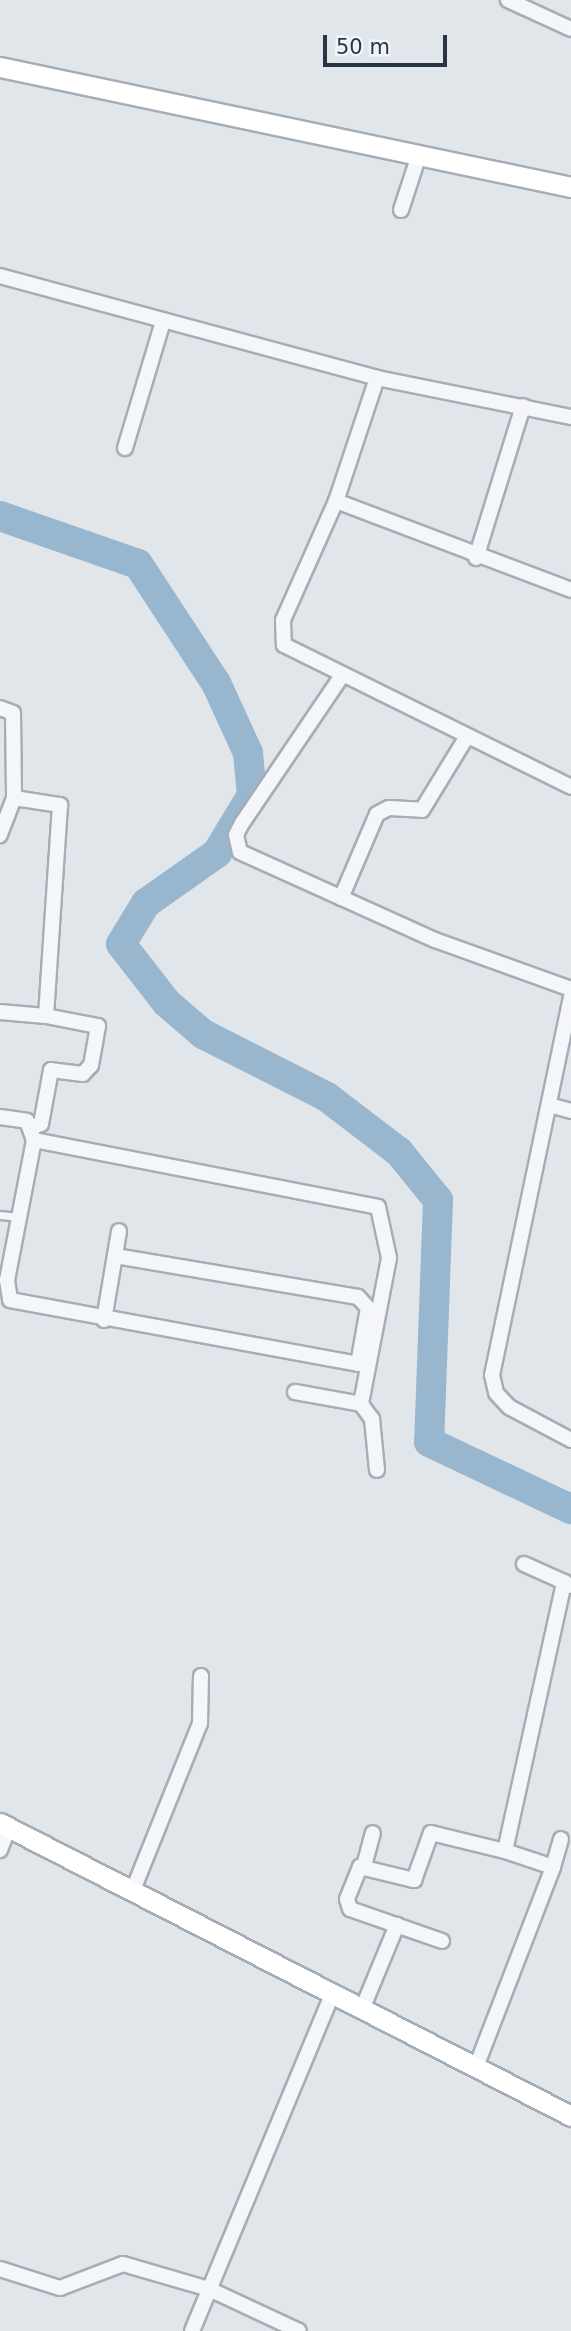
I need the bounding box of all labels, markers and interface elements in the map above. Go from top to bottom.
scale bar [326,21,450,65]
text: 50 m [336,35,390,59]

